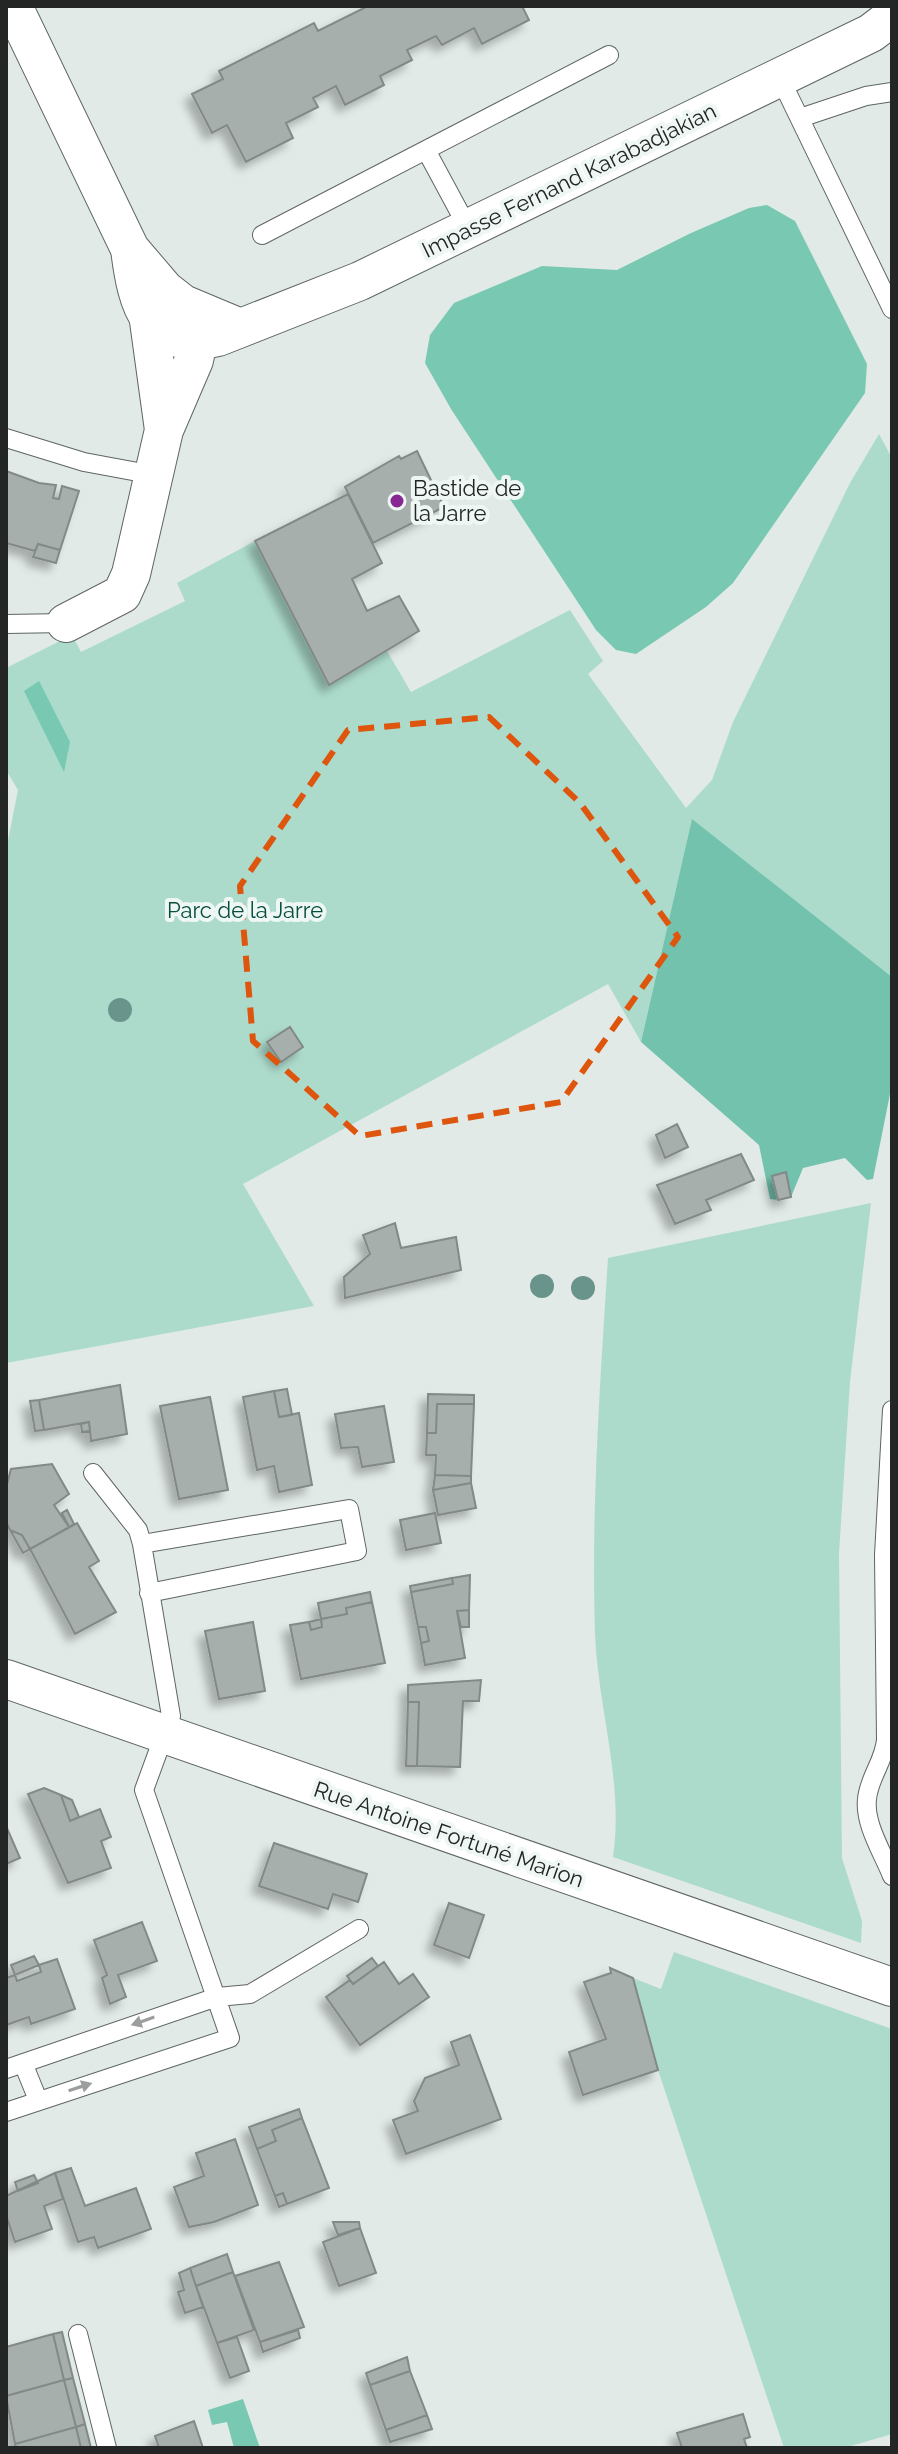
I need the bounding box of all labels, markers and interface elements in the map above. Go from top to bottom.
street label: Impasse Fernand Karabadjakian [418,97,720,263]
place label: Bastide de la Jarre [413,475,521,526]
marker: Bastide de la Jarre [388,492,406,510]
park label: Parc de la Jarre [167,897,323,923]
street label: Rue Antoine Fortuné Marion [311,1776,587,1892]
one-way arrow [131,2016,155,2028]
one-way arrow [68,2080,92,2092]

